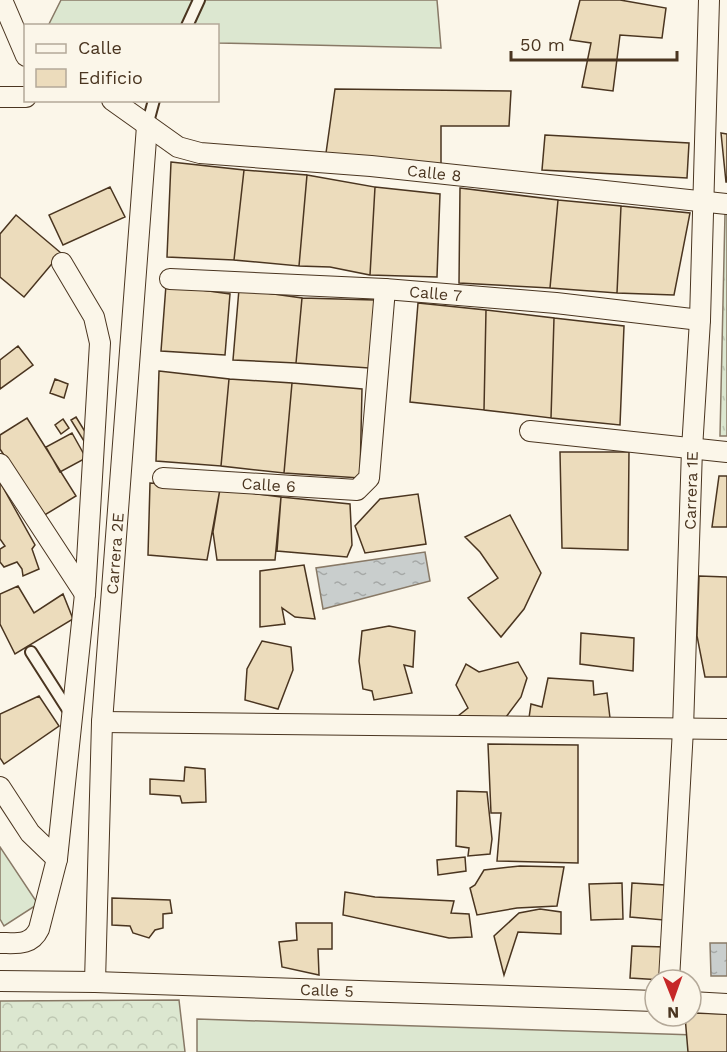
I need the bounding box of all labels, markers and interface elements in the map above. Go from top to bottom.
legend [24,24,219,102]
scale bar [511,24,678,62]
text: 50 m [520,34,565,55]
text: Calle [78,37,122,58]
text: Edificio [78,67,143,88]
street label: Calle 8 [406,161,462,186]
street label: Calle 7 [408,282,463,305]
street label: Carrera 1E [680,451,702,530]
street label: Calle 6 [241,474,296,496]
street label: Carrera 2E [103,512,128,595]
north arrow [643,968,703,1028]
street label: Calle 5 [300,980,354,1001]
text: N [667,1003,679,1022]

